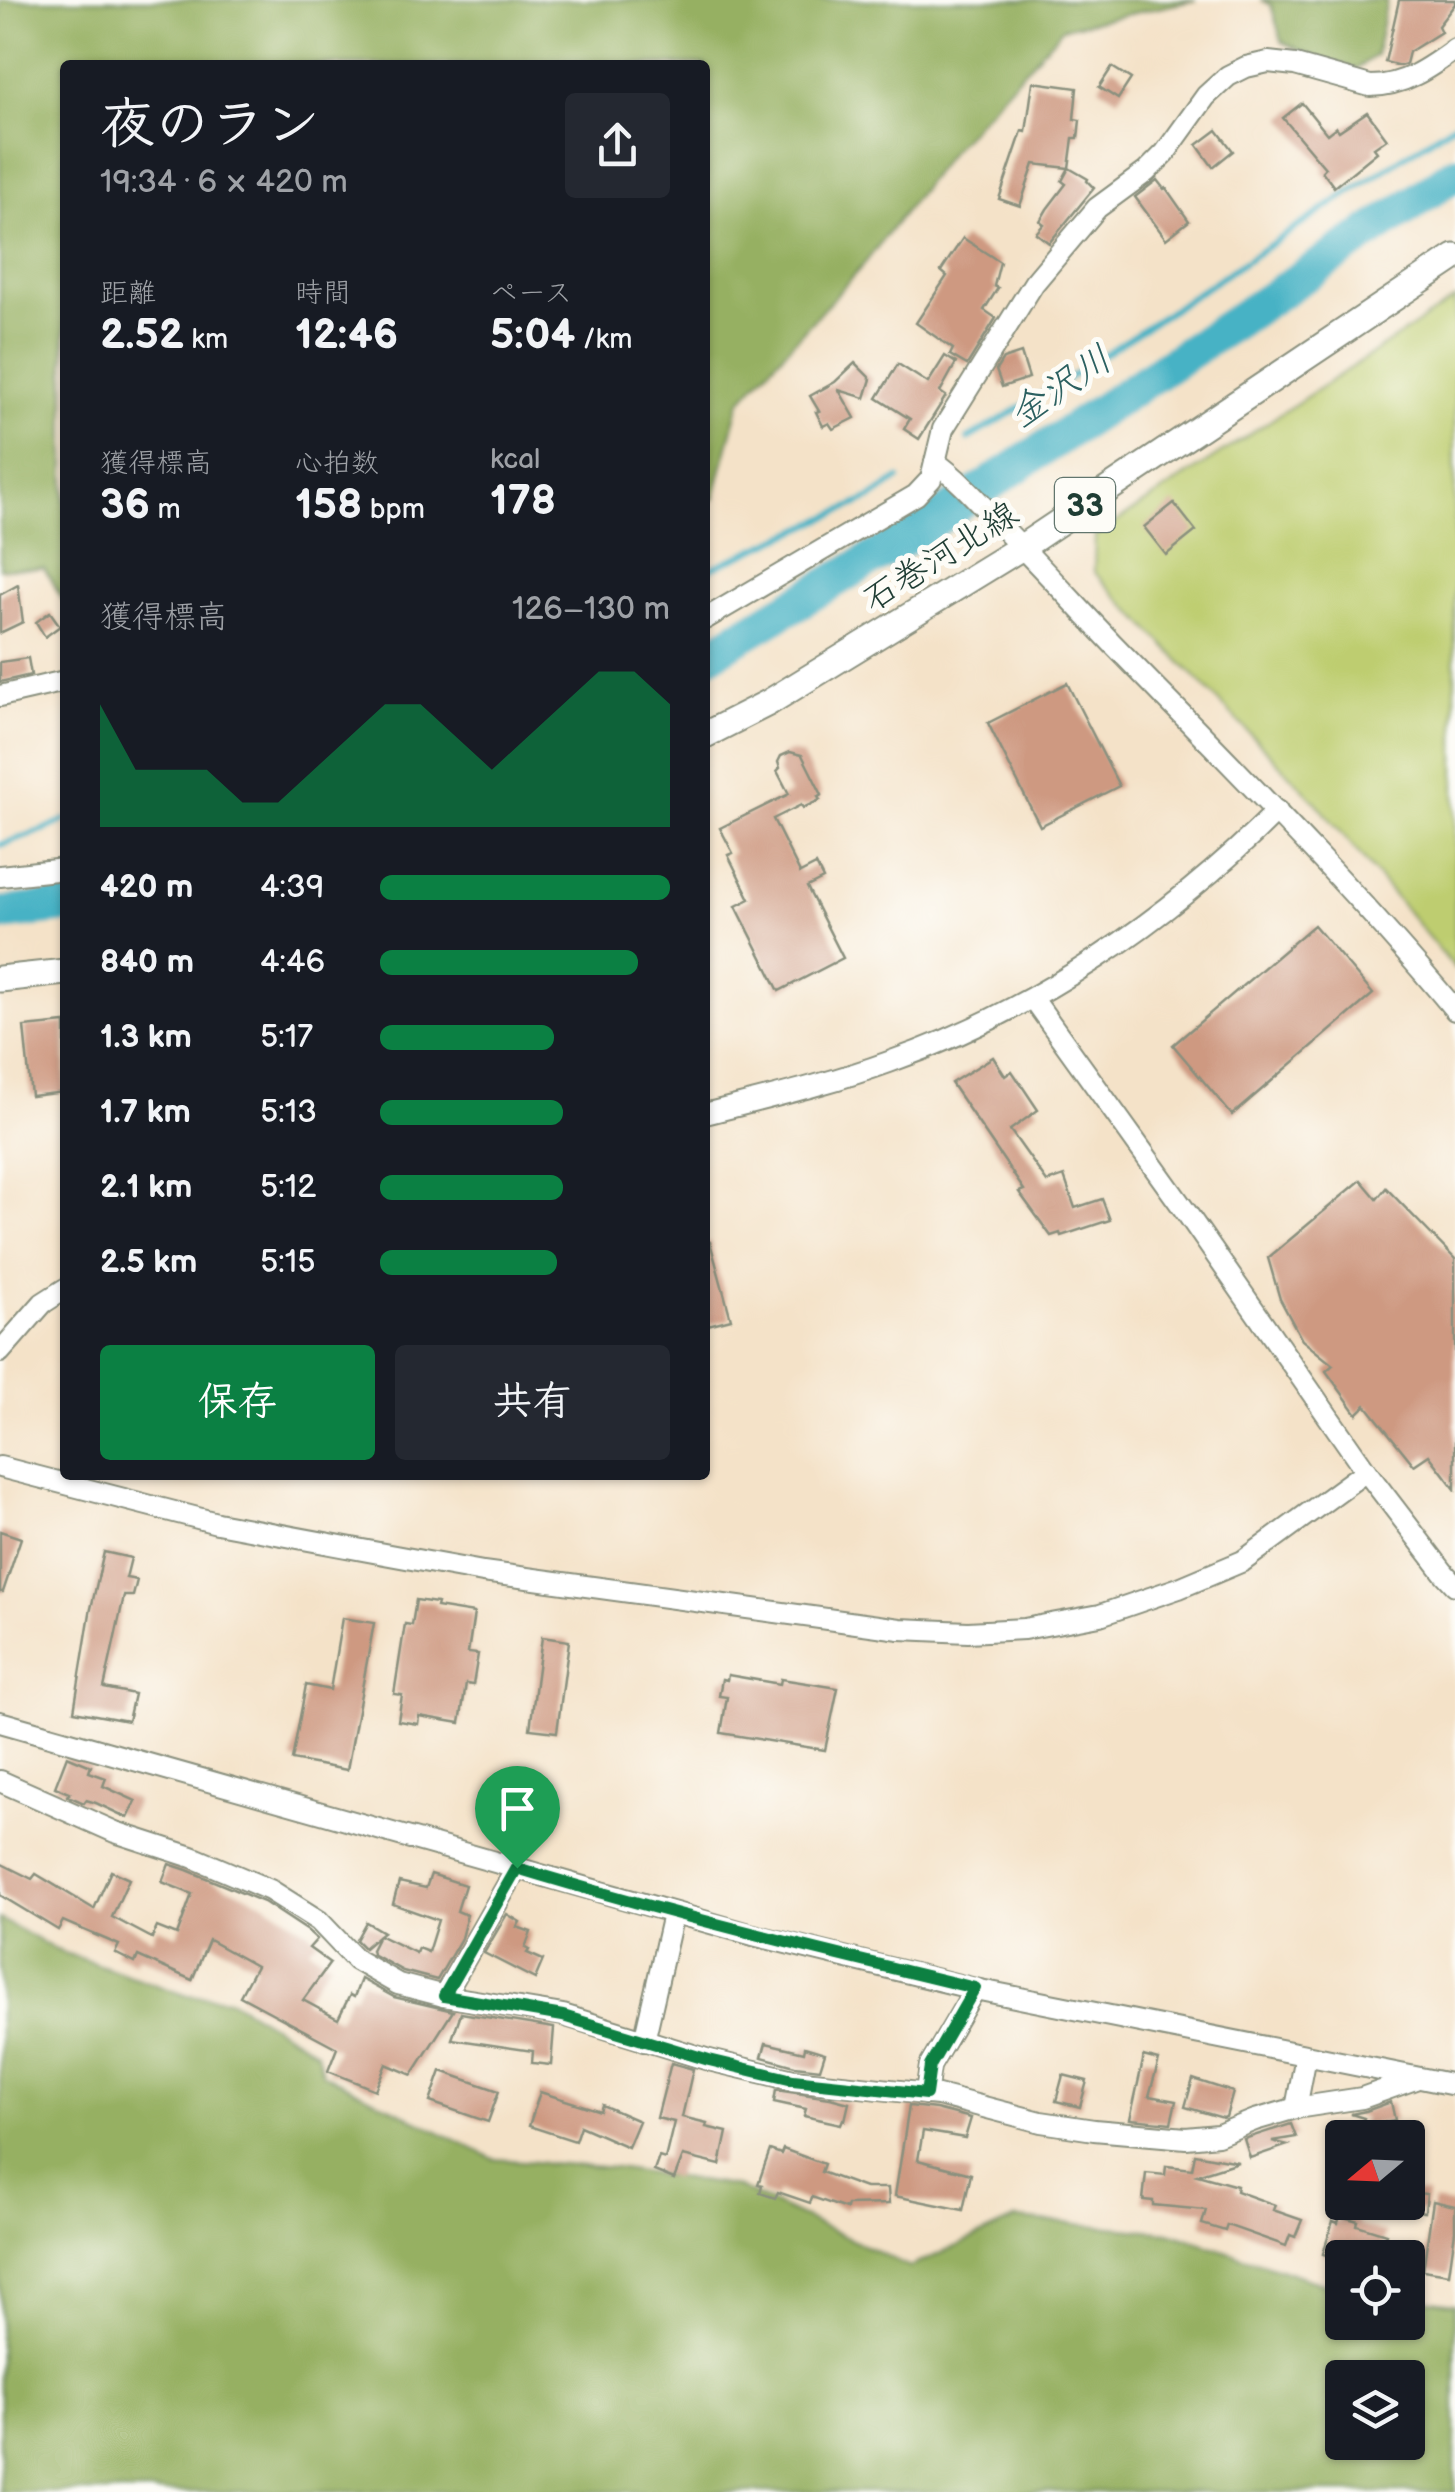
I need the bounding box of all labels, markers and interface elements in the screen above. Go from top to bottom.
text: 夜のラン [100,92,320,159]
button: share [565,93,670,198]
text: 19:34 · 6 × 420 m [100,163,348,202]
text: 距離 [100,277,156,310]
text: 時間 [295,277,351,310]
text: ペース [490,277,572,310]
text: 2.52 [100,310,184,361]
text: 12:46 [295,310,398,361]
text: 5:04 [490,310,575,361]
text: km [184,323,228,356]
text: /km [575,323,632,356]
water label: 金沢川 [1001,337,1121,438]
text: kcal [490,443,540,476]
text: 獲得標高 [100,447,212,480]
text: 心拍数 [295,447,379,480]
text: 178 [490,476,556,527]
road number: 33 [1055,478,1115,532]
text: 36 [100,480,150,531]
text: 158 [295,480,362,531]
text: m [150,493,181,526]
text: bpm [362,493,425,526]
street label: 石巻河北線 [855,493,1026,622]
text: 126–130 m [512,590,670,629]
text: 獲得標高 [100,598,228,637]
text: 420 m [100,868,193,907]
text: 4:39 [260,868,324,907]
text: 840 m [100,943,194,982]
text: 4:46 [260,943,325,982]
text: 1.3 km [100,1018,192,1057]
text: 5:17 [260,1018,313,1057]
text: 1.7 km [100,1093,191,1132]
text: 5:13 [260,1093,317,1132]
text: 2.1 km [100,1168,192,1207]
text: 5:12 [260,1168,316,1207]
text: 2.5 km [100,1243,197,1282]
text: 5:15 [260,1243,316,1282]
button: 保存 [100,1345,375,1460]
button: 共有 [395,1345,670,1460]
pin [475,1766,560,1869]
icon: arrive [490,1781,545,1836]
north arrow [1325,2120,1425,2220]
map controls [1325,2120,1425,2460]
button: locate [1325,2240,1425,2340]
button: layers [1325,2360,1425,2460]

